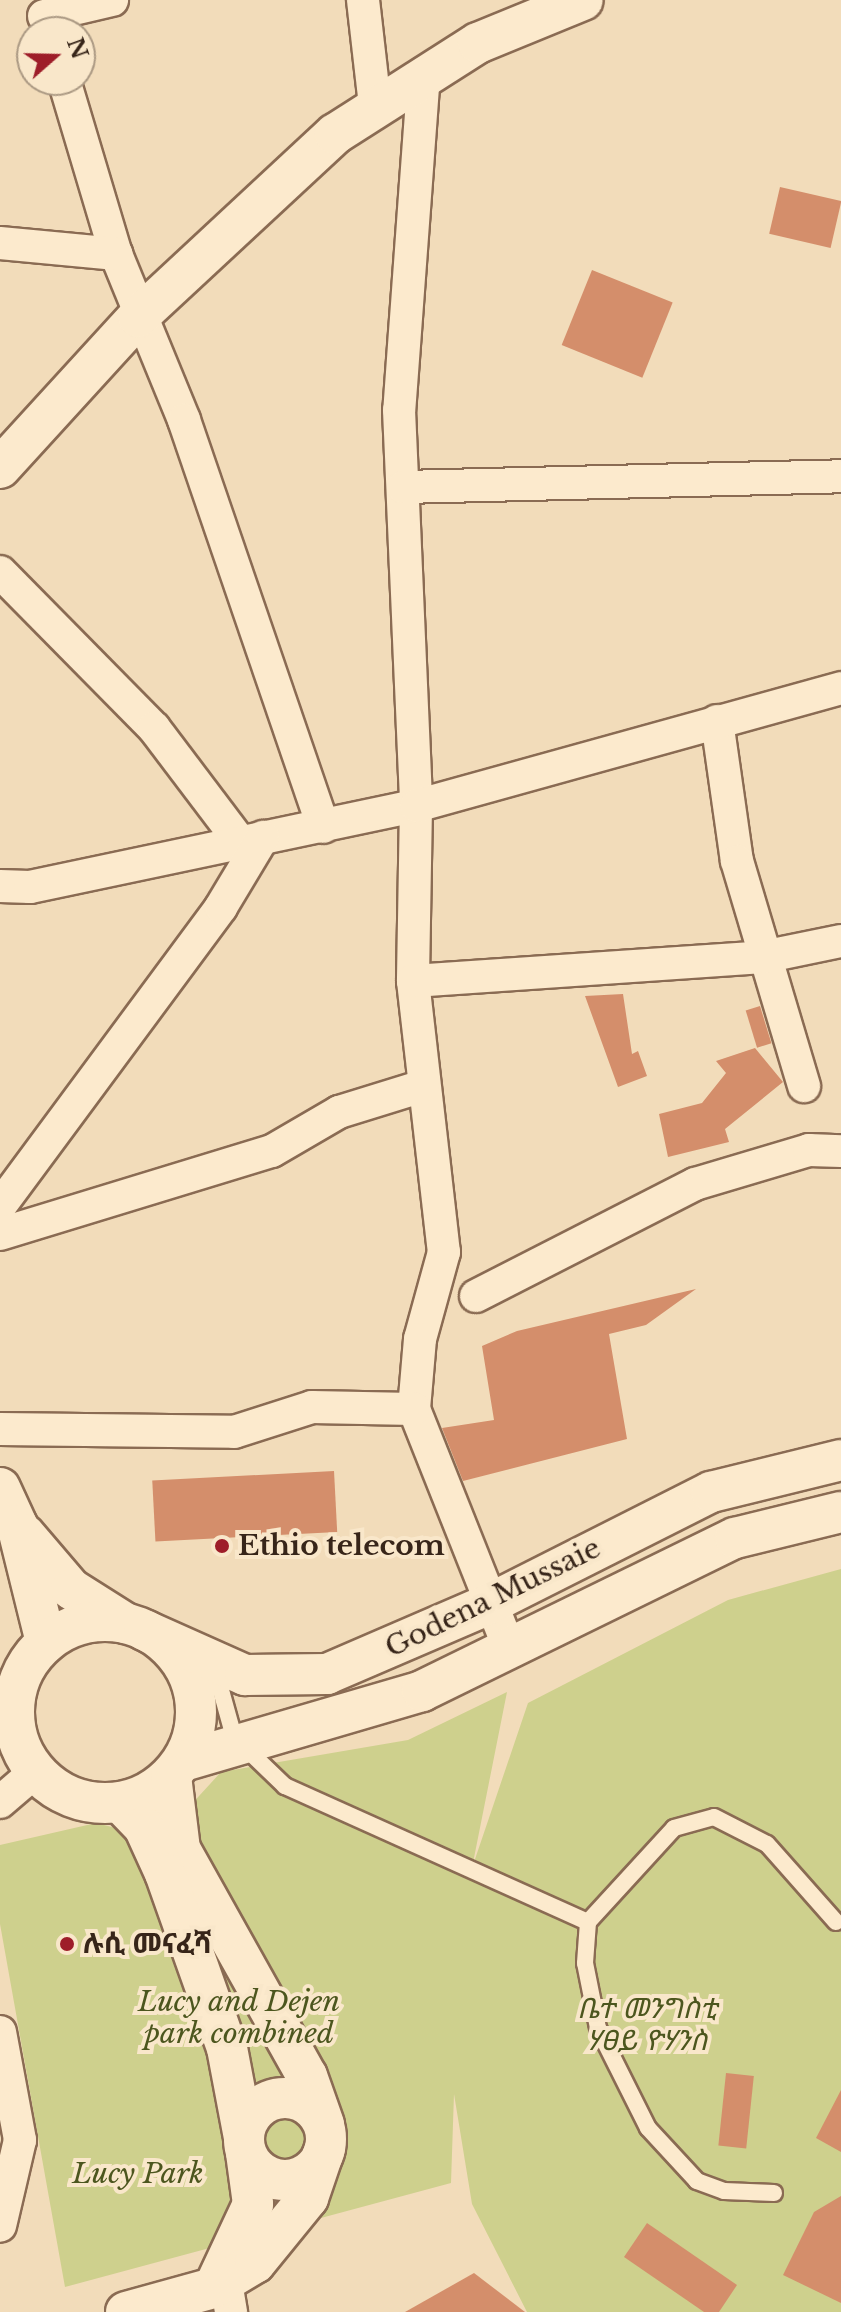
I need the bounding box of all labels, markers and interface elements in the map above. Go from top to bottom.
north arrow [16,16,96,96]
text: N [61,34,93,63]
place label: Ethio telecom [238,1529,445,1563]
street label: Godena Mussaie [380,1531,606,1665]
marker: Ethio telecom [213,1537,231,1555]
place label: ሉሲ መናፈሻ [83,1927,212,1961]
marker: ሉሲ መናፈሻ [58,1935,76,1953]
park label: Lucy and Dejen park combined [137,1985,341,2051]
park label: ቤተ መንግስቲ ሃፀይ ዮሃንስ [577,1992,717,2058]
park label: Lucy Park [72,2157,204,2191]

